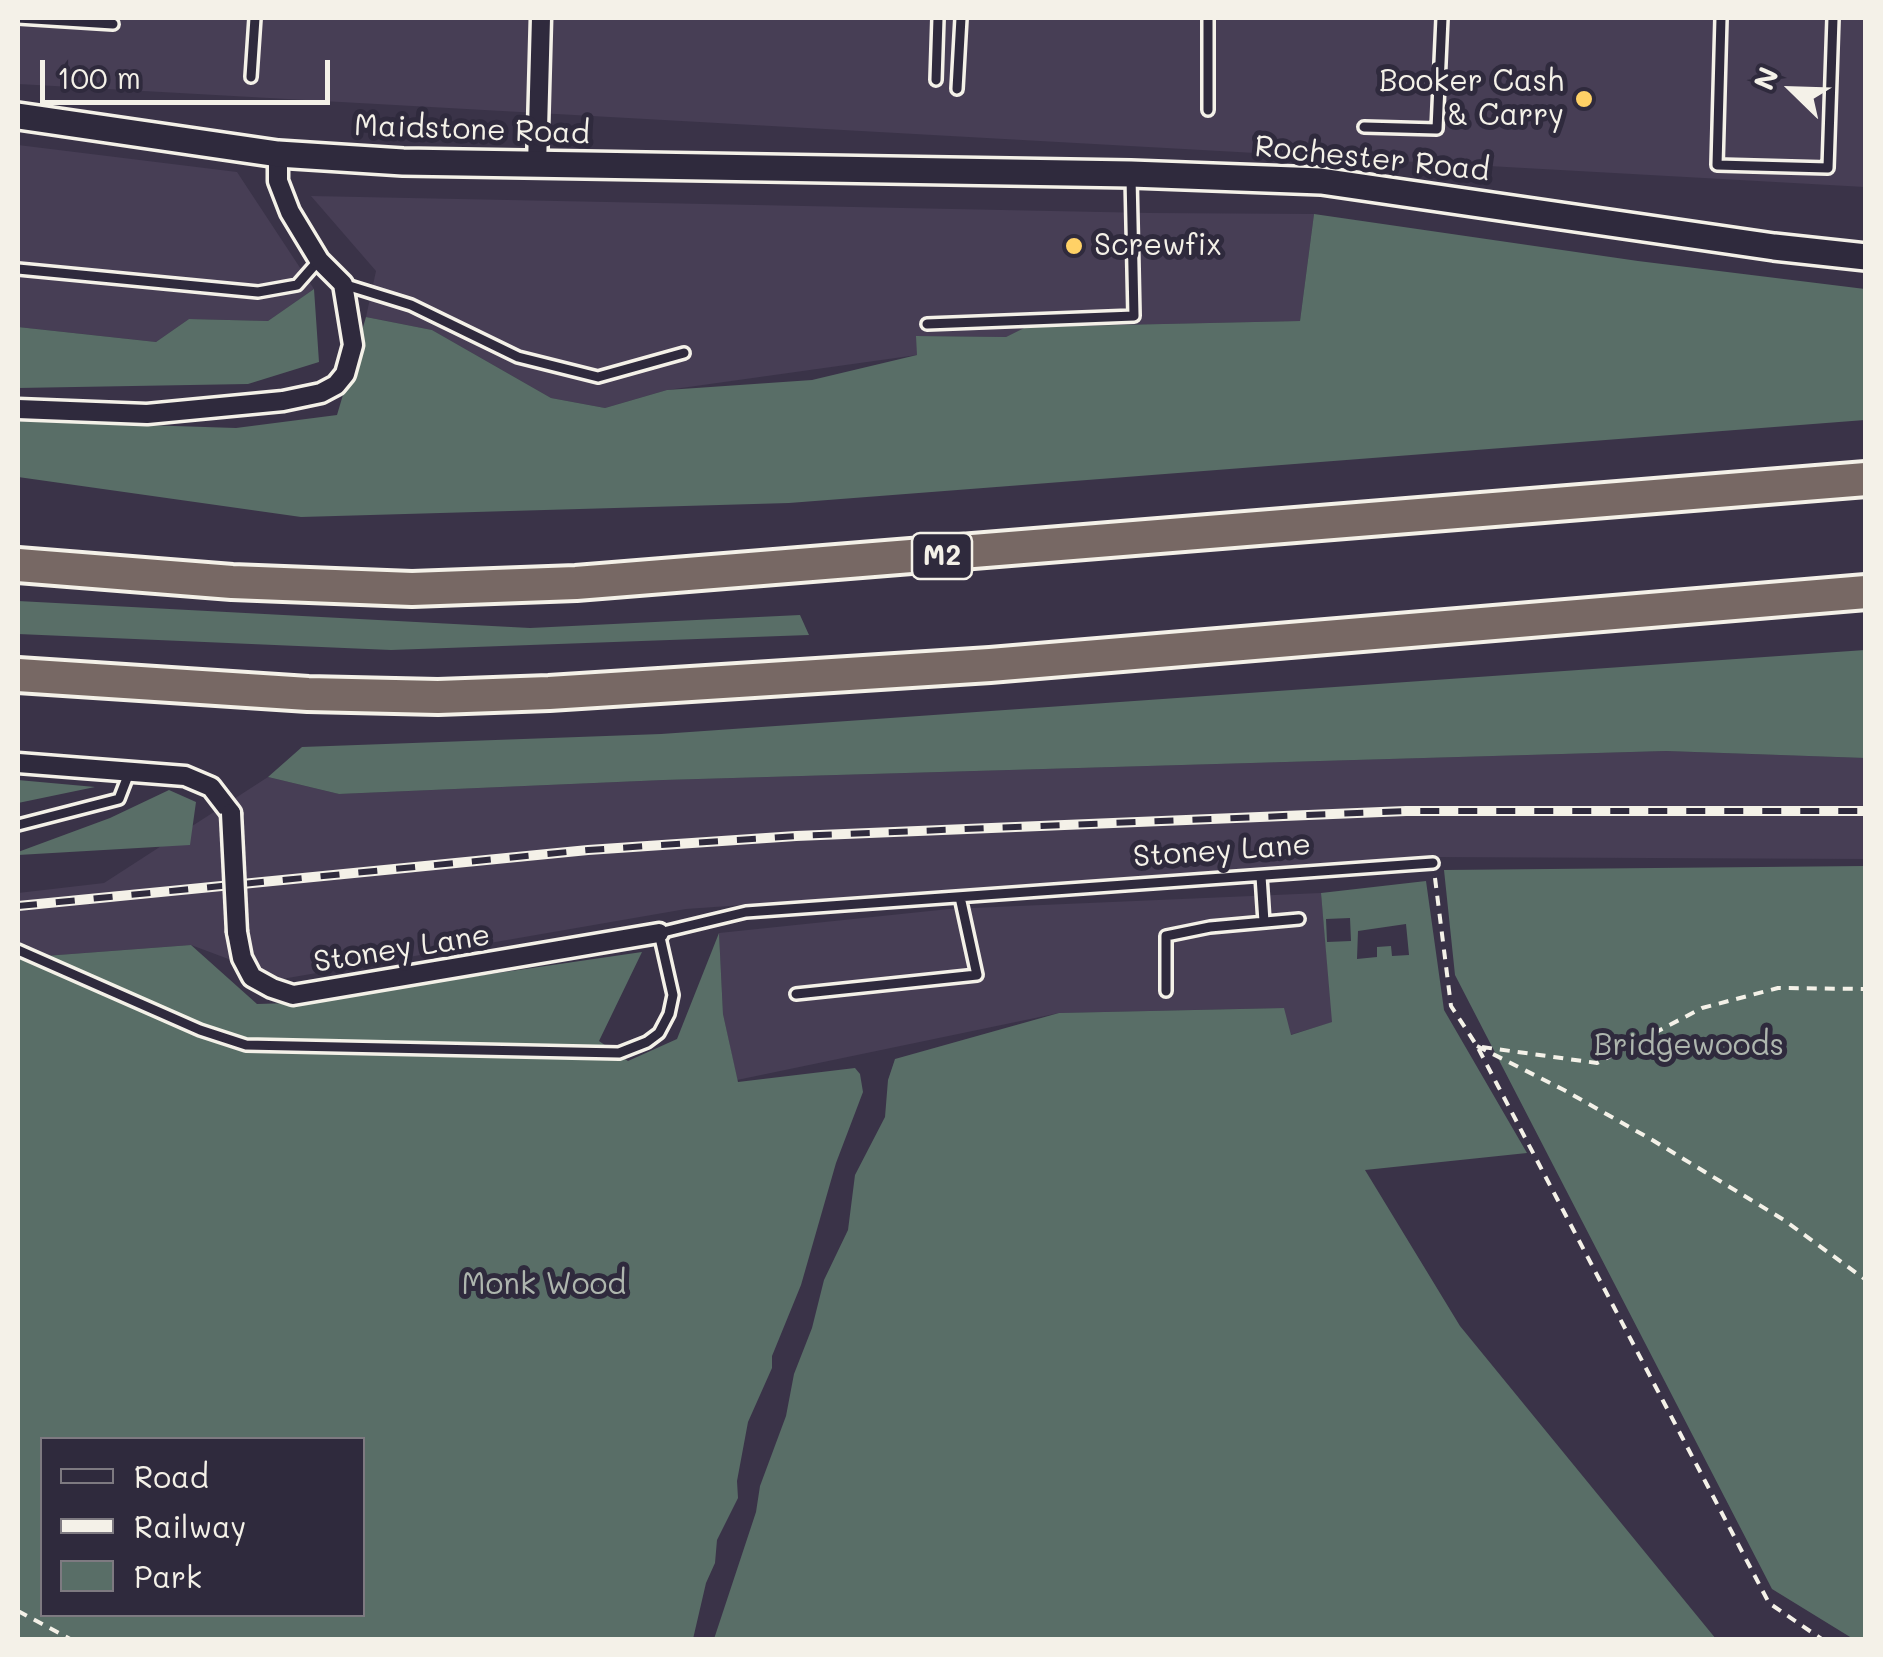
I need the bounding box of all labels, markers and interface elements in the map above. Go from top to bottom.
scale bar [45,40,335,102]
north arrow [1743,40,1843,140]
text: 100 m [57,57,141,97]
text: N [1745,61,1786,95]
place label: Booker Cash & Carry [1379,64,1564,134]
marker: Booker Cash & Carry [1573,88,1595,110]
street label: Maidstone Road [353,108,591,152]
street label: Rochester Road [1253,129,1491,189]
place label: Screwfix [1094,228,1222,264]
marker: Screwfix [1063,235,1085,257]
road number: M2 [912,533,972,579]
street label: Stoney Lane [1132,827,1312,875]
street label: Stoney Lane [311,917,493,981]
park label: Bridgewoods [1594,1028,1784,1064]
park label: Monk Wood [462,1267,626,1303]
legend [40,1437,365,1617]
text: Road [134,1456,209,1496]
text: Railway [134,1506,246,1546]
text: Park [134,1556,202,1596]

